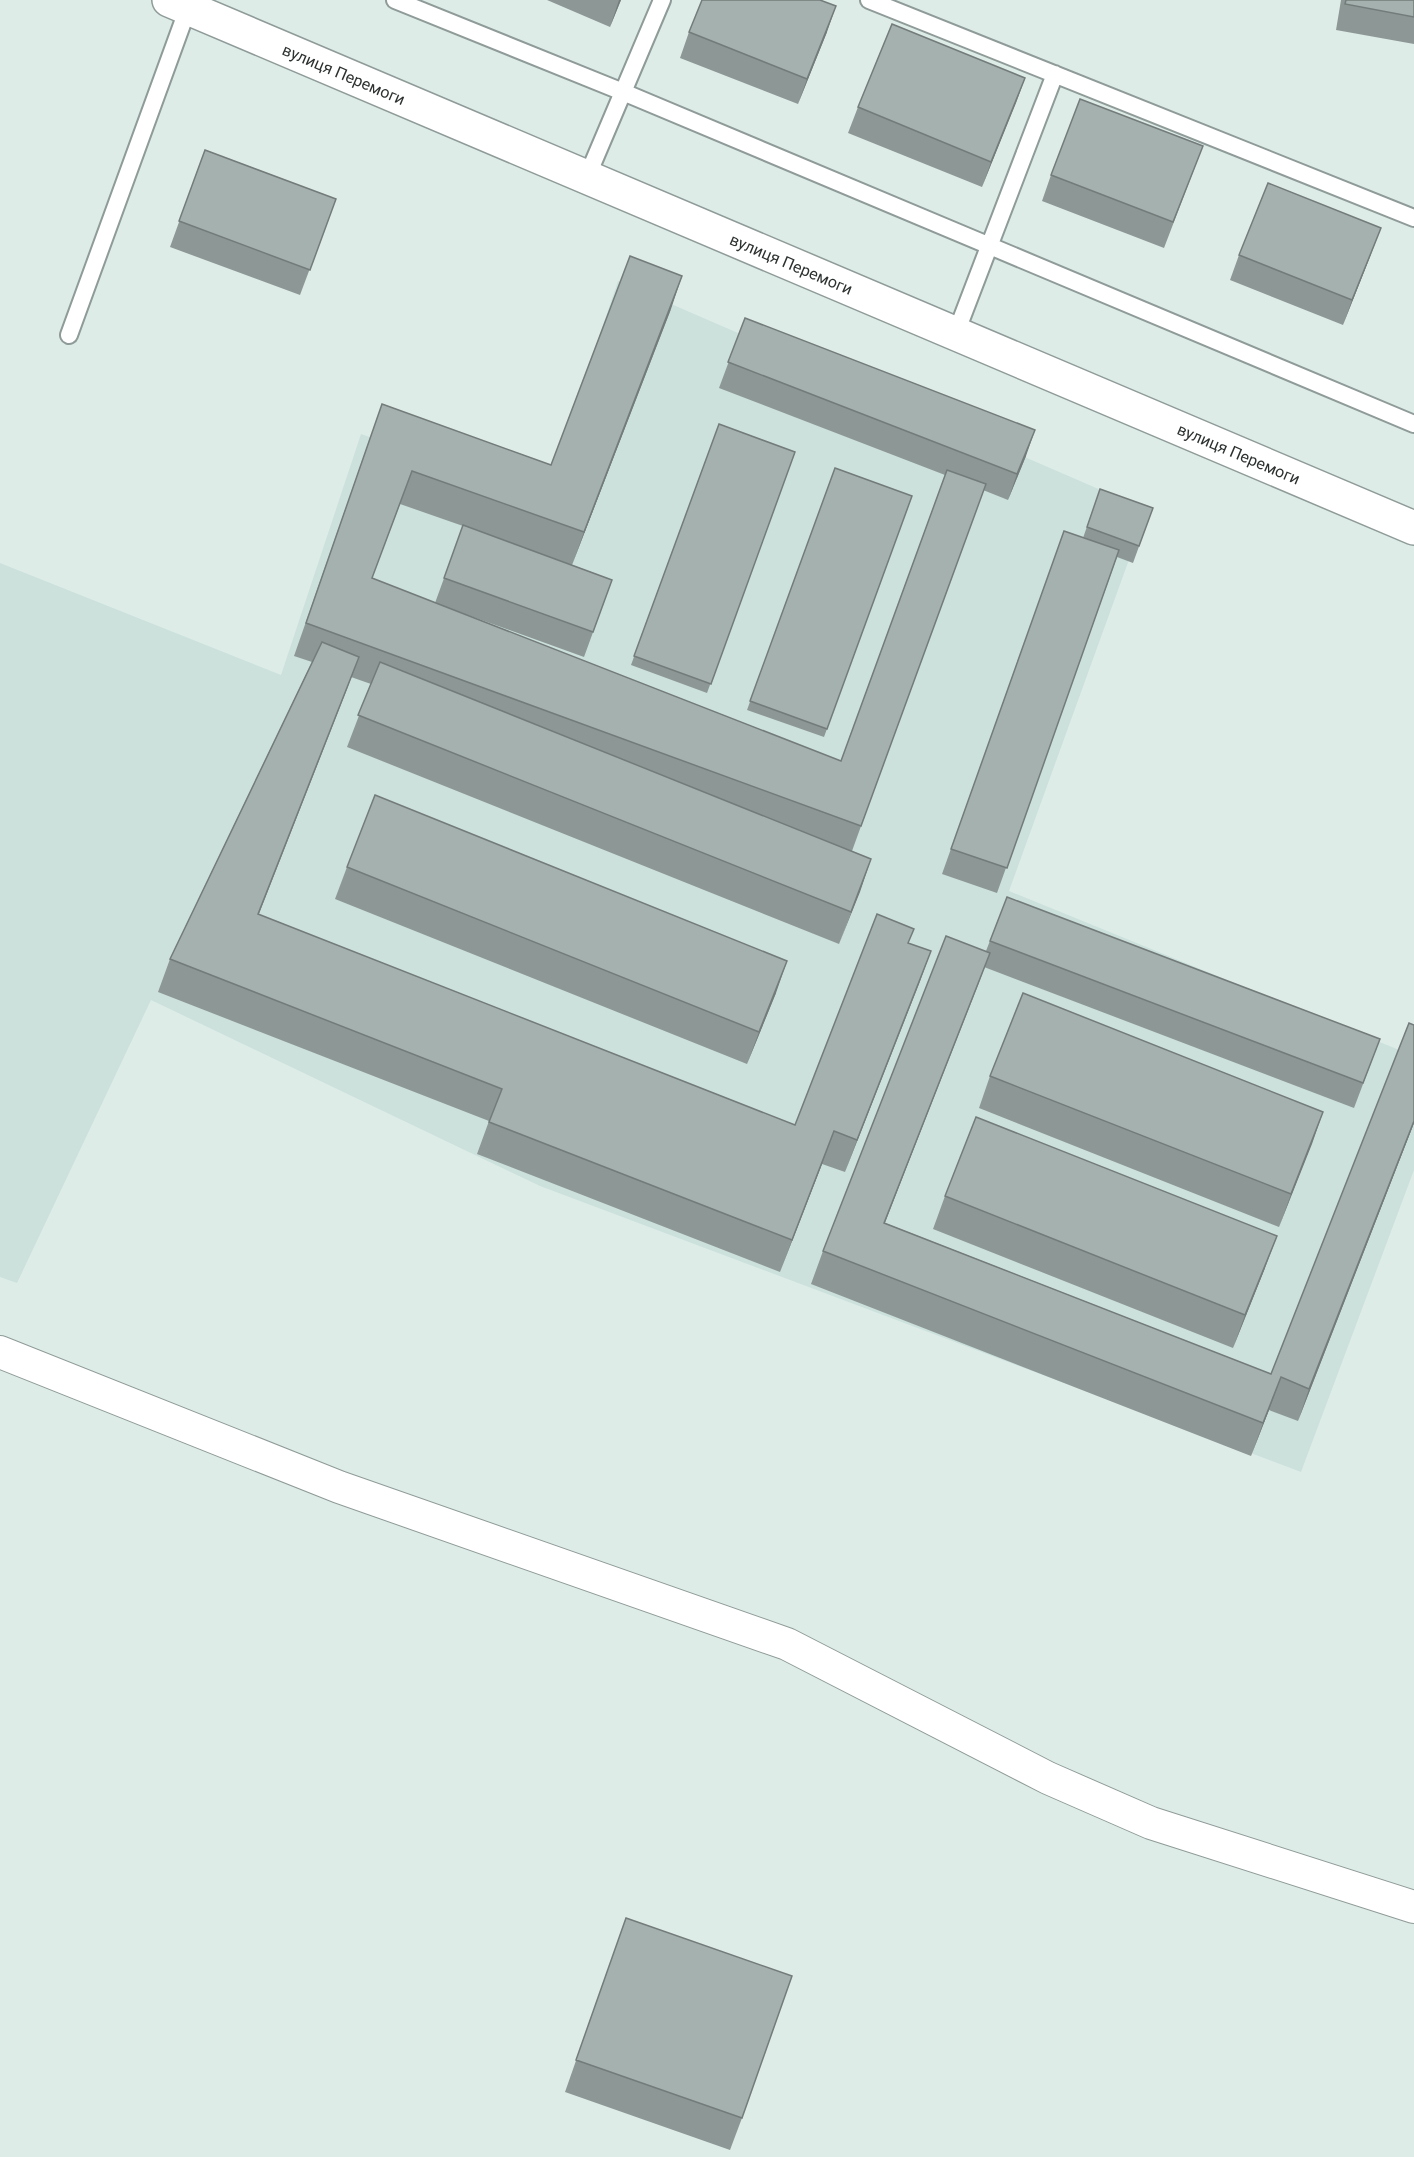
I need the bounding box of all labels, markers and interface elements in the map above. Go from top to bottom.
street label: вулиця Перемоги [280,40,408,109]
street label: вулиця Перемоги [727,230,855,299]
street label: вулиця Перемоги [1174,420,1303,489]

